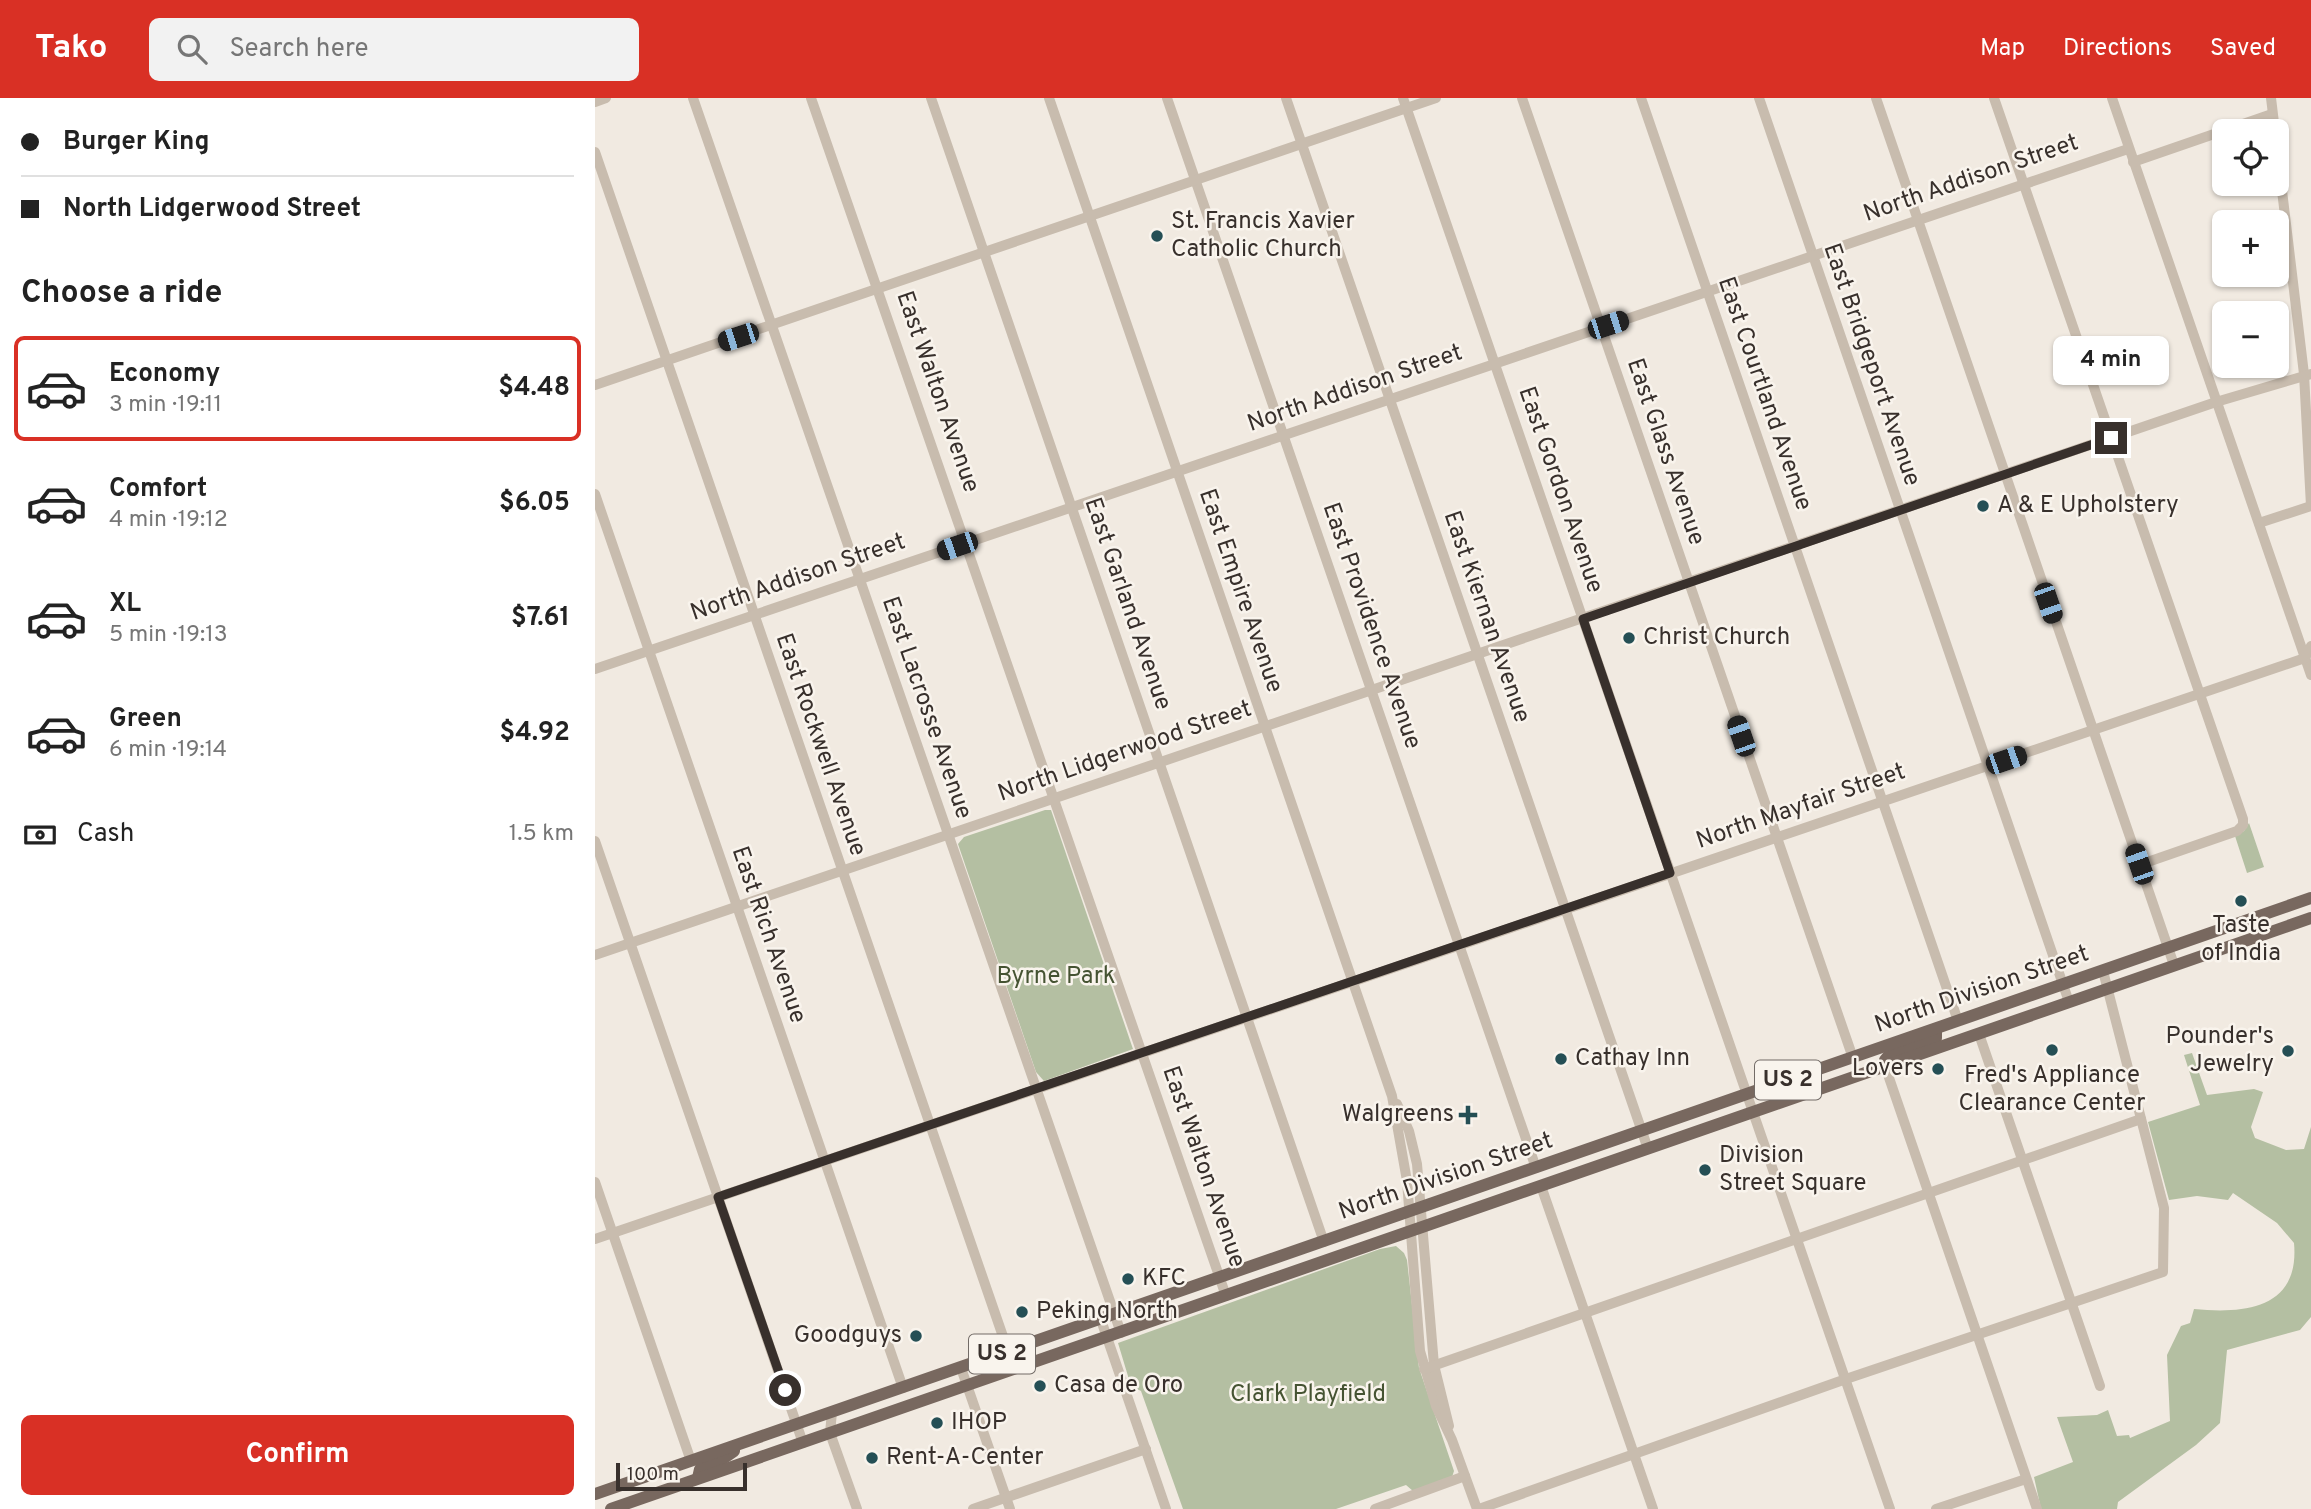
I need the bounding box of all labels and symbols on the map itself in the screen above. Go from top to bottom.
street label: North Addison Street [1860,128,2082,230]
place label: St. Francis Xavier Catholic Church [1171,207,1355,265]
marker: St. Francis Xavier Catholic Church [1149,228,1165,244]
street label: East Bridgeport Avenue [1815,240,1927,490]
street label: East Courtland Avenue [1710,273,1818,515]
street label: East Walton Avenue [888,287,986,497]
car [1585,309,1632,341]
car [715,321,762,353]
callout: 4 min [2053,336,2169,386]
street label: North Addison Street [1244,338,1466,440]
street label: East Glass Avenue [1619,355,1711,549]
street label: East Gordon Avenue [1511,383,1609,597]
route end [2095,422,2127,454]
street label: East Empire Avenue [1191,485,1289,697]
place label: A & E Upholstery [1997,491,2179,521]
street label: East Garland Avenue [1077,494,1177,714]
marker: A & E Upholstery [1975,498,1991,514]
street label: East Providence Avenue [1315,499,1427,753]
street label: East Kiernan Avenue [1436,507,1536,727]
street label: North Addison Street [687,527,909,629]
car [934,529,981,563]
car [2032,580,2065,626]
street label: East Lacrosse Avenue [874,593,978,823]
place label: Christ Church [1643,623,1790,653]
street label: East Rockwell Avenue [768,630,872,860]
marker: Christ Church [1621,630,1637,646]
street label: North Lidgerwood Street [994,694,1256,810]
car [1725,713,1758,759]
car [1983,743,2030,777]
street label: North Mayfair Street [1692,757,1910,857]
car [2123,841,2156,887]
street label: East Rich Avenue [724,843,812,1027]
marker: Taste of India [2233,893,2249,909]
place label: Taste of India [2201,911,2281,969]
street label: North Division Street [1871,939,2093,1041]
park label: Byrne Park [996,962,1116,992]
place label: Pounder's Jewelry [2165,1022,2274,1080]
marker: Fred's Appliance Clearance Center [2044,1042,2060,1058]
marker: Pounder's Jewelry [2280,1043,2296,1059]
place label: Cathay Inn [1575,1044,1690,1074]
marker: Cathay Inn [1553,1051,1569,1067]
place label: Lovers [1852,1054,1924,1084]
road number: US 2 [1755,1060,1821,1099]
marker: Lovers [1930,1061,1946,1077]
place label: Fred's Appliance Clearance Center [1958,1061,2146,1119]
street label: East Walton Avenue [1154,1062,1252,1272]
place label: Walgreens [1342,1100,1454,1130]
marker: Walgreens [1460,1107,1476,1123]
street label: North Division Street [1335,1126,1557,1228]
place label: Division Street Square [1719,1141,1866,1199]
marker: Division Street Square [1697,1162,1713,1178]
place label: KFC [1142,1264,1186,1294]
marker: KFC [1120,1271,1136,1287]
place label: Peking North [1036,1297,1178,1327]
marker: Peking North [1014,1304,1030,1320]
place label: Goodguys [794,1321,902,1351]
marker: Goodguys [908,1328,924,1344]
road number: US 2 [969,1334,1035,1373]
place label: Casa de Oro [1054,1371,1183,1401]
route start [769,1374,801,1406]
marker: Casa de Oro [1032,1378,1048,1394]
park label: Clark Playfield [1230,1380,1386,1410]
place label: IHOP [951,1408,1007,1438]
marker: IHOP [929,1415,945,1431]
place label: Rent-A-Center [886,1443,1044,1473]
marker: Rent-A-Center [864,1450,880,1466]
scale bar [616,1460,747,1492]

